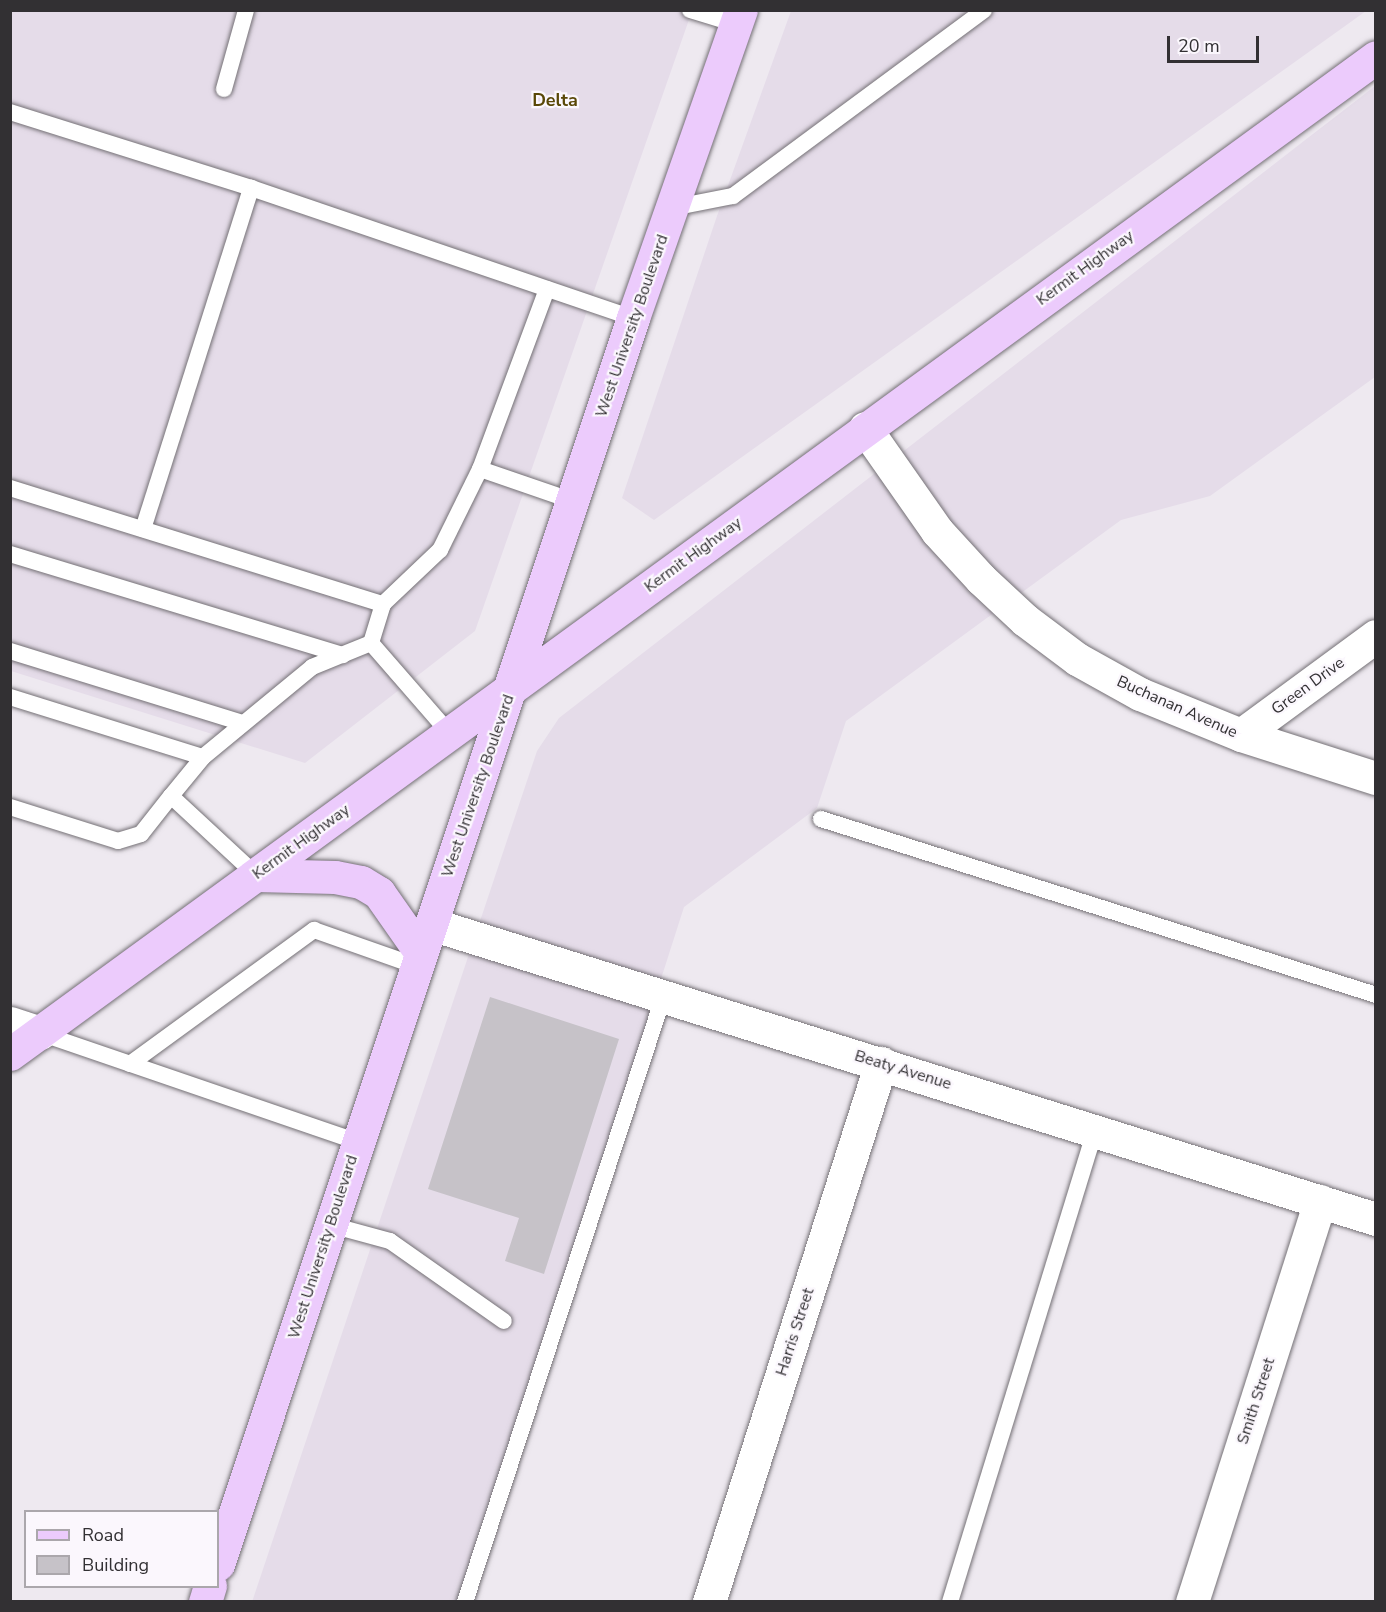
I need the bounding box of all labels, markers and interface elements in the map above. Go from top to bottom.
scale bar [1170,24,1262,62]
text: 20 m [1178,34,1220,58]
district label: Delta [532,89,578,111]
street label: Kermit Highway [1033,226,1137,310]
street label: West University Boulevard [592,232,672,420]
street label: Kermit Highway [641,513,745,597]
street label: Green Drive [1268,653,1348,719]
street label: Buchanan Avenue [1114,672,1240,742]
street label: West University Boulevard [438,692,518,880]
street label: Kermit Highway [249,800,353,884]
street label: Beaty Avenue [852,1046,954,1094]
street label: West University Boulevard [284,1153,362,1341]
street label: Harris Street [772,1286,818,1378]
street label: Smith Street [1233,1355,1279,1447]
legend [24,1510,219,1588]
text: Road [82,1523,124,1547]
text: Building [82,1553,149,1577]

